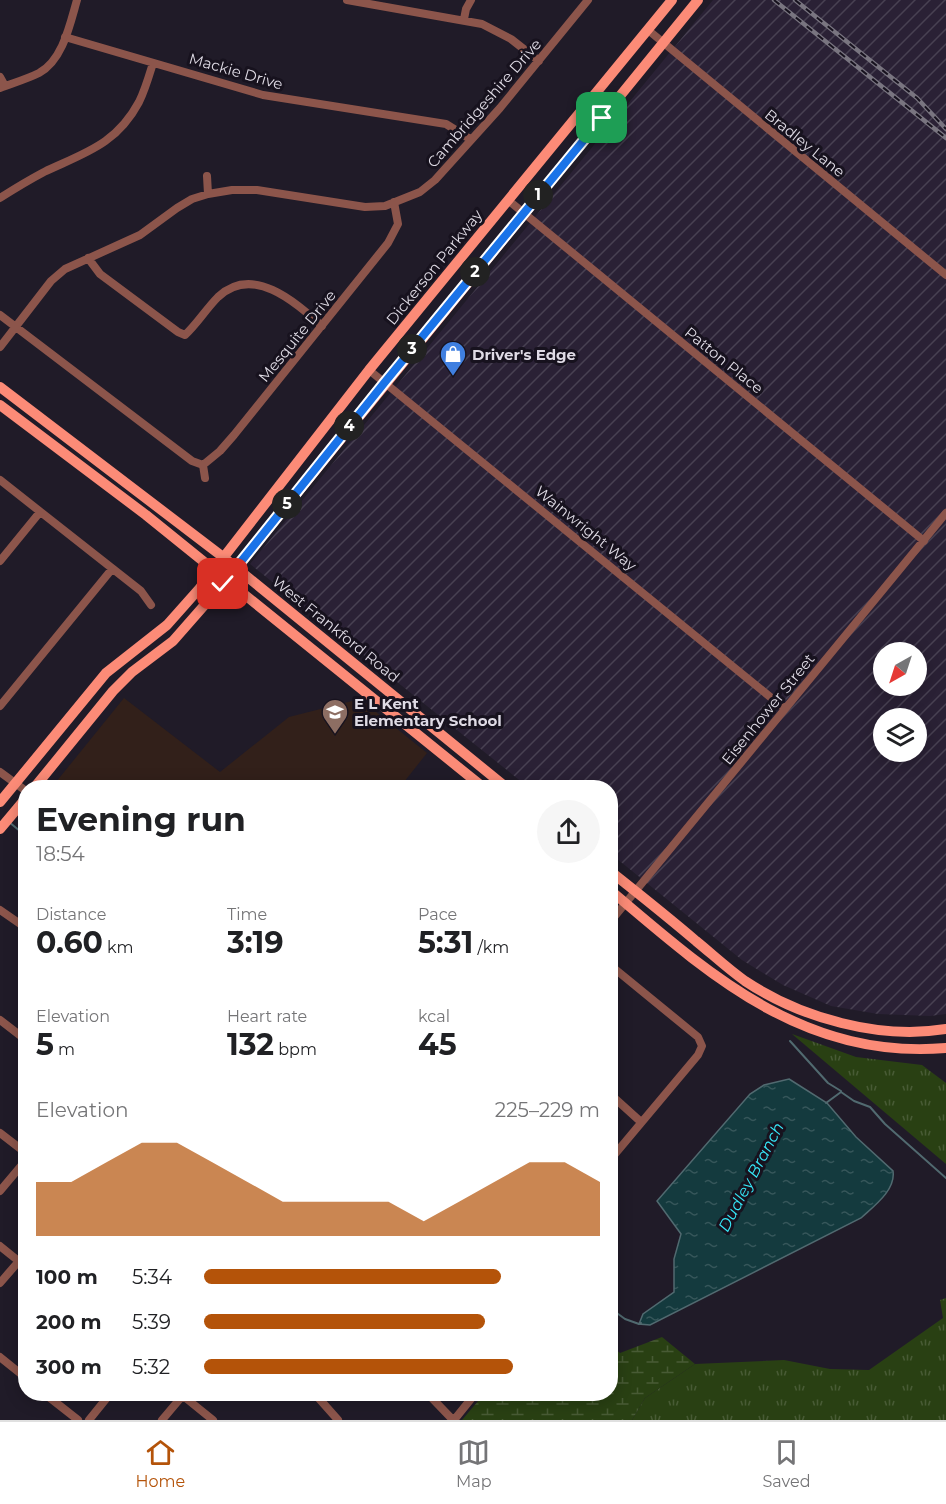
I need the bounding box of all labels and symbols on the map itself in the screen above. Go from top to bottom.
street label: Cambridgeshire Drive [423,35,545,171]
street label: Mackie Drive [187,49,285,93]
pin [576,92,627,143]
street label: Bradley Lane [761,105,849,181]
pin: 1 [523,180,553,210]
street label: Dickerson Parkway [382,205,487,328]
pin: 2 [460,257,490,287]
street label: Mesquite Drive [254,286,340,386]
street label: Patton Place [681,323,767,397]
pin: 3 [397,334,427,364]
shop icon: Driver's Edge [438,339,468,377]
place label: Driver's Edge [472,345,576,364]
pin: 4 [334,411,364,441]
street label: Wainwright Way [532,481,641,575]
pin: 5 [272,489,302,519]
pin [197,558,248,609]
street label: West Frankford Road [268,572,404,686]
north arrow [873,642,927,696]
street label: Eisenhower Street [717,650,819,768]
place label: E L Kent Elementary School [354,694,502,730]
school or university icon: E L Kent Elementary School [320,697,350,735]
water label: Dudley Branch [714,1119,788,1235]

